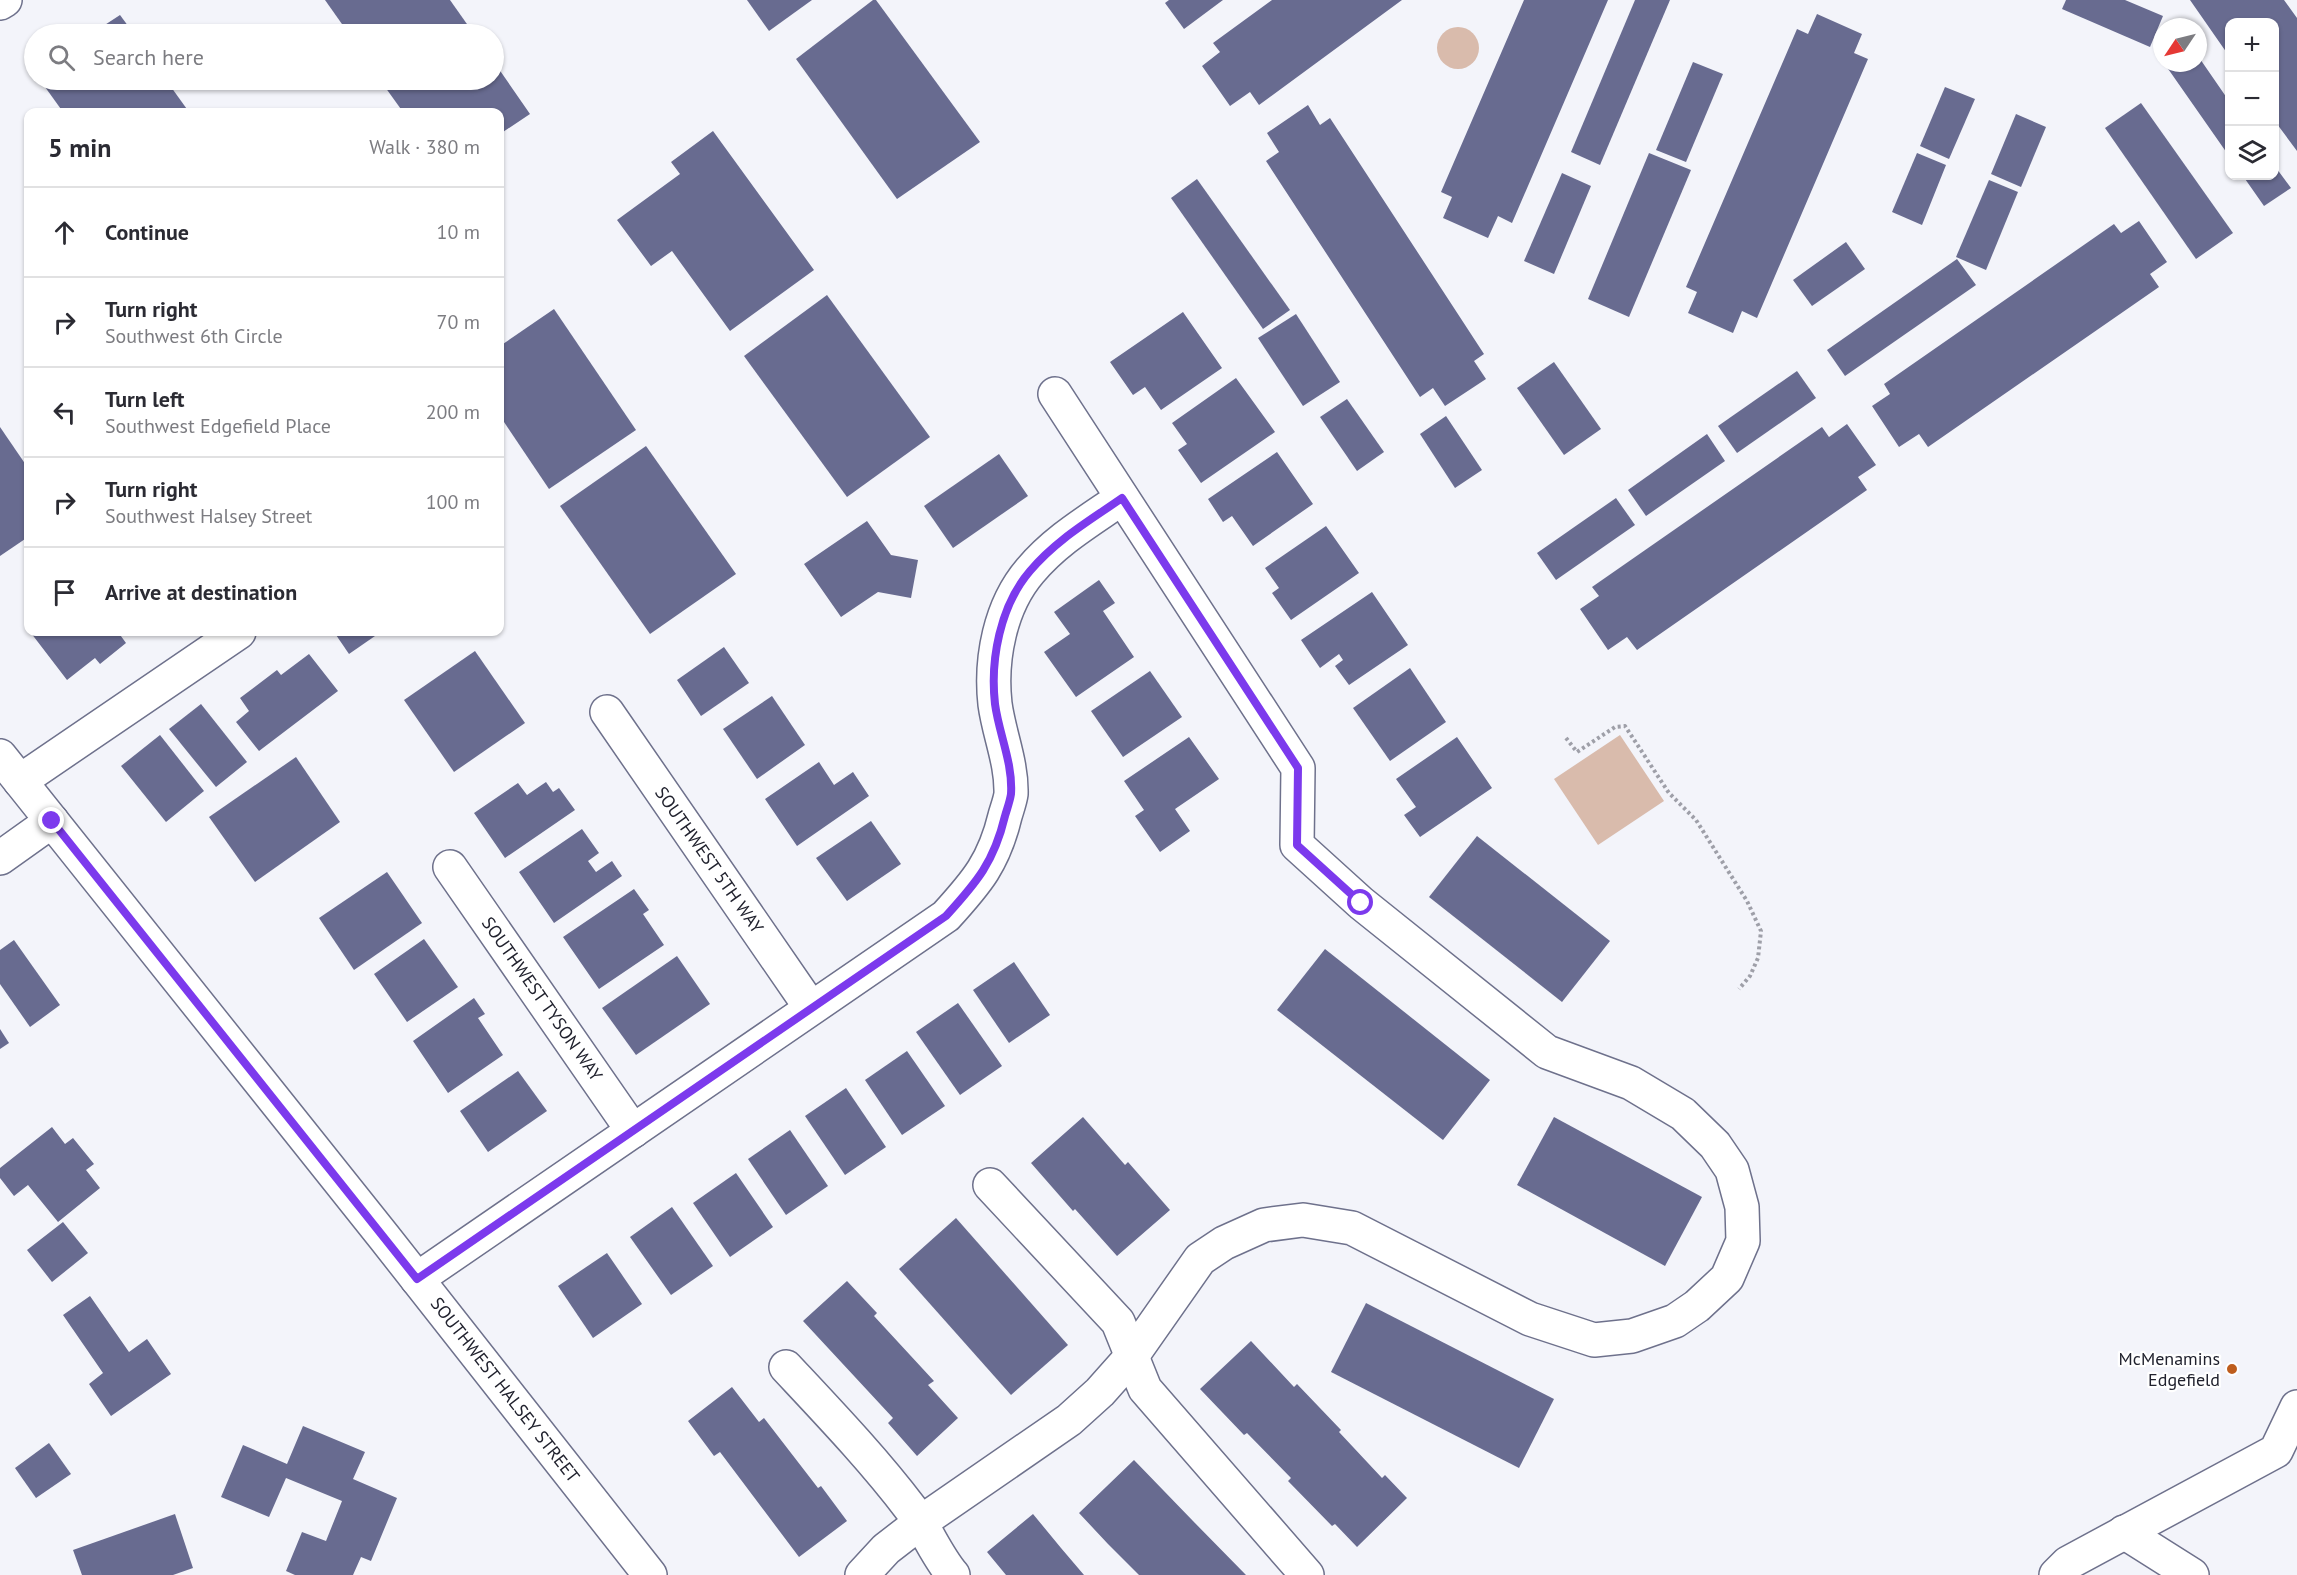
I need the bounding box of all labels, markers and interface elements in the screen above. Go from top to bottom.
north arrow [2153,18,2207,72]
map controls [2225,18,2279,180]
button: + [2225,18,2279,72]
search box [24,24,504,90]
icon: search [45,41,78,74]
text: Search here [93,43,204,71]
button: − [2225,72,2279,126]
button: layers [2225,126,2279,180]
text: 5 min [48,131,111,164]
text: Walk · 380 m [369,134,480,160]
icon: ahead [48,216,81,249]
text: Continue [105,218,189,246]
text: 10 m [437,219,480,245]
text: Turn right [105,295,197,323]
icon: right [48,306,81,339]
text: 70 m [437,309,480,335]
text: Southwest 6th Circle [105,323,283,349]
text: Turn left [105,385,185,413]
icon: left [48,396,81,429]
text: 200 m [426,399,480,425]
text: Southwest Edgefield Place [105,413,331,439]
text: Turn right [105,475,197,503]
icon: right [48,486,81,519]
text: 100 m [426,489,480,515]
text: Southwest Halsey Street [105,503,312,529]
icon: arrive [48,576,81,609]
text: Arrive at destination [105,578,297,606]
street label: SOUTHWEST 5TH WAY [650,782,769,938]
route end [38,807,64,833]
route start [1347,889,1373,915]
street label: SOUTHWEST TYSON WAY [477,912,608,1085]
street label: SOUTHWEST HALSEY STREET [426,1292,585,1487]
place label: McMenamins Edgefield [2119,1347,2220,1391]
marker: McMenamins Edgefield [2225,1362,2239,1376]

